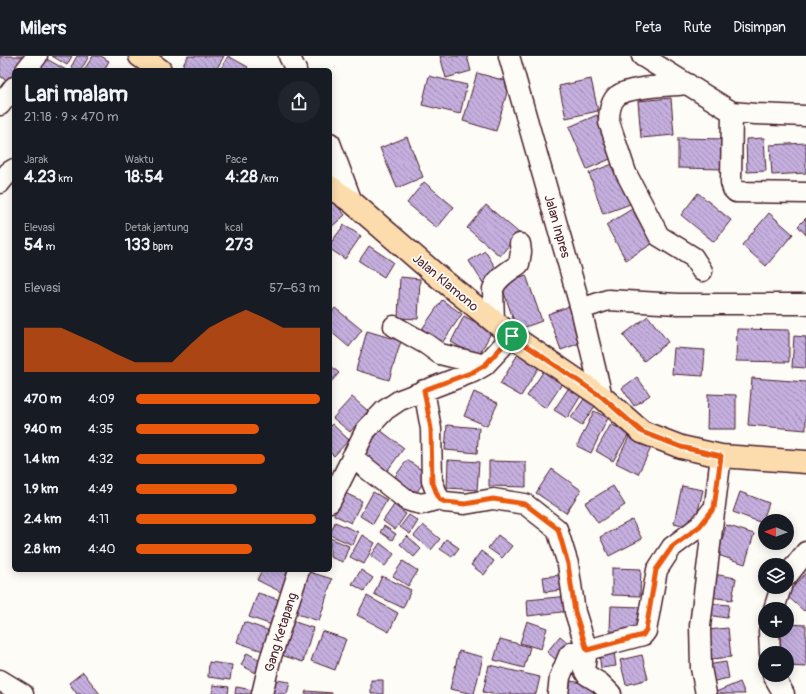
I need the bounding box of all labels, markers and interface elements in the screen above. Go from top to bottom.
text: Milers [20,16,66,40]
text: Peta [635,19,662,36]
text: Rute [684,19,711,36]
text: Disimpan [733,19,786,36]
text: Lari malam [24,80,128,108]
button: share [278,81,320,123]
text: 21:18 · 9 × 470 m [24,109,118,125]
text: Jarak [24,153,48,166]
text: Waktu [125,153,154,166]
text: Pace [225,153,247,166]
text: 4.23 [24,166,56,187]
text: 18:54 [125,166,163,187]
text: 4:28 [225,166,258,187]
text: km [56,172,73,185]
text: /km [258,172,279,185]
street label: Jalan Inpres [540,193,574,260]
text: Elevasi [24,221,55,234]
text: Detak jantung [125,221,189,234]
text: kcal [225,221,243,234]
text: 54 [24,234,43,255]
text: 133 [125,234,150,255]
text: 273 [225,234,253,255]
text: m [43,240,55,253]
text: bpm [150,240,173,253]
street label: Jalan Klamono [409,251,482,315]
text: Elevasi [24,280,60,296]
text: 57–63 m [269,280,320,296]
pin [495,319,529,353]
icon: arrive [501,325,523,347]
text: 470 m [24,391,62,407]
text: 4:09 [88,391,115,407]
text: 940 m [24,421,61,437]
text: 4:35 [88,421,113,437]
text: 1.4 km [24,451,59,467]
text: 4:32 [88,451,114,467]
text: 1.9 km [24,481,58,497]
text: 4:49 [88,481,113,497]
text: 2.4 km [24,511,61,527]
text: 4:11 [88,511,109,527]
north arrow [758,514,794,550]
map controls [758,514,794,682]
text: 2.8 km [24,541,60,557]
text: 4:40 [88,541,115,557]
button: layers [758,558,794,594]
street label: Gang Ketapang [261,590,301,674]
button: + [758,602,794,638]
button: − [758,646,794,682]

